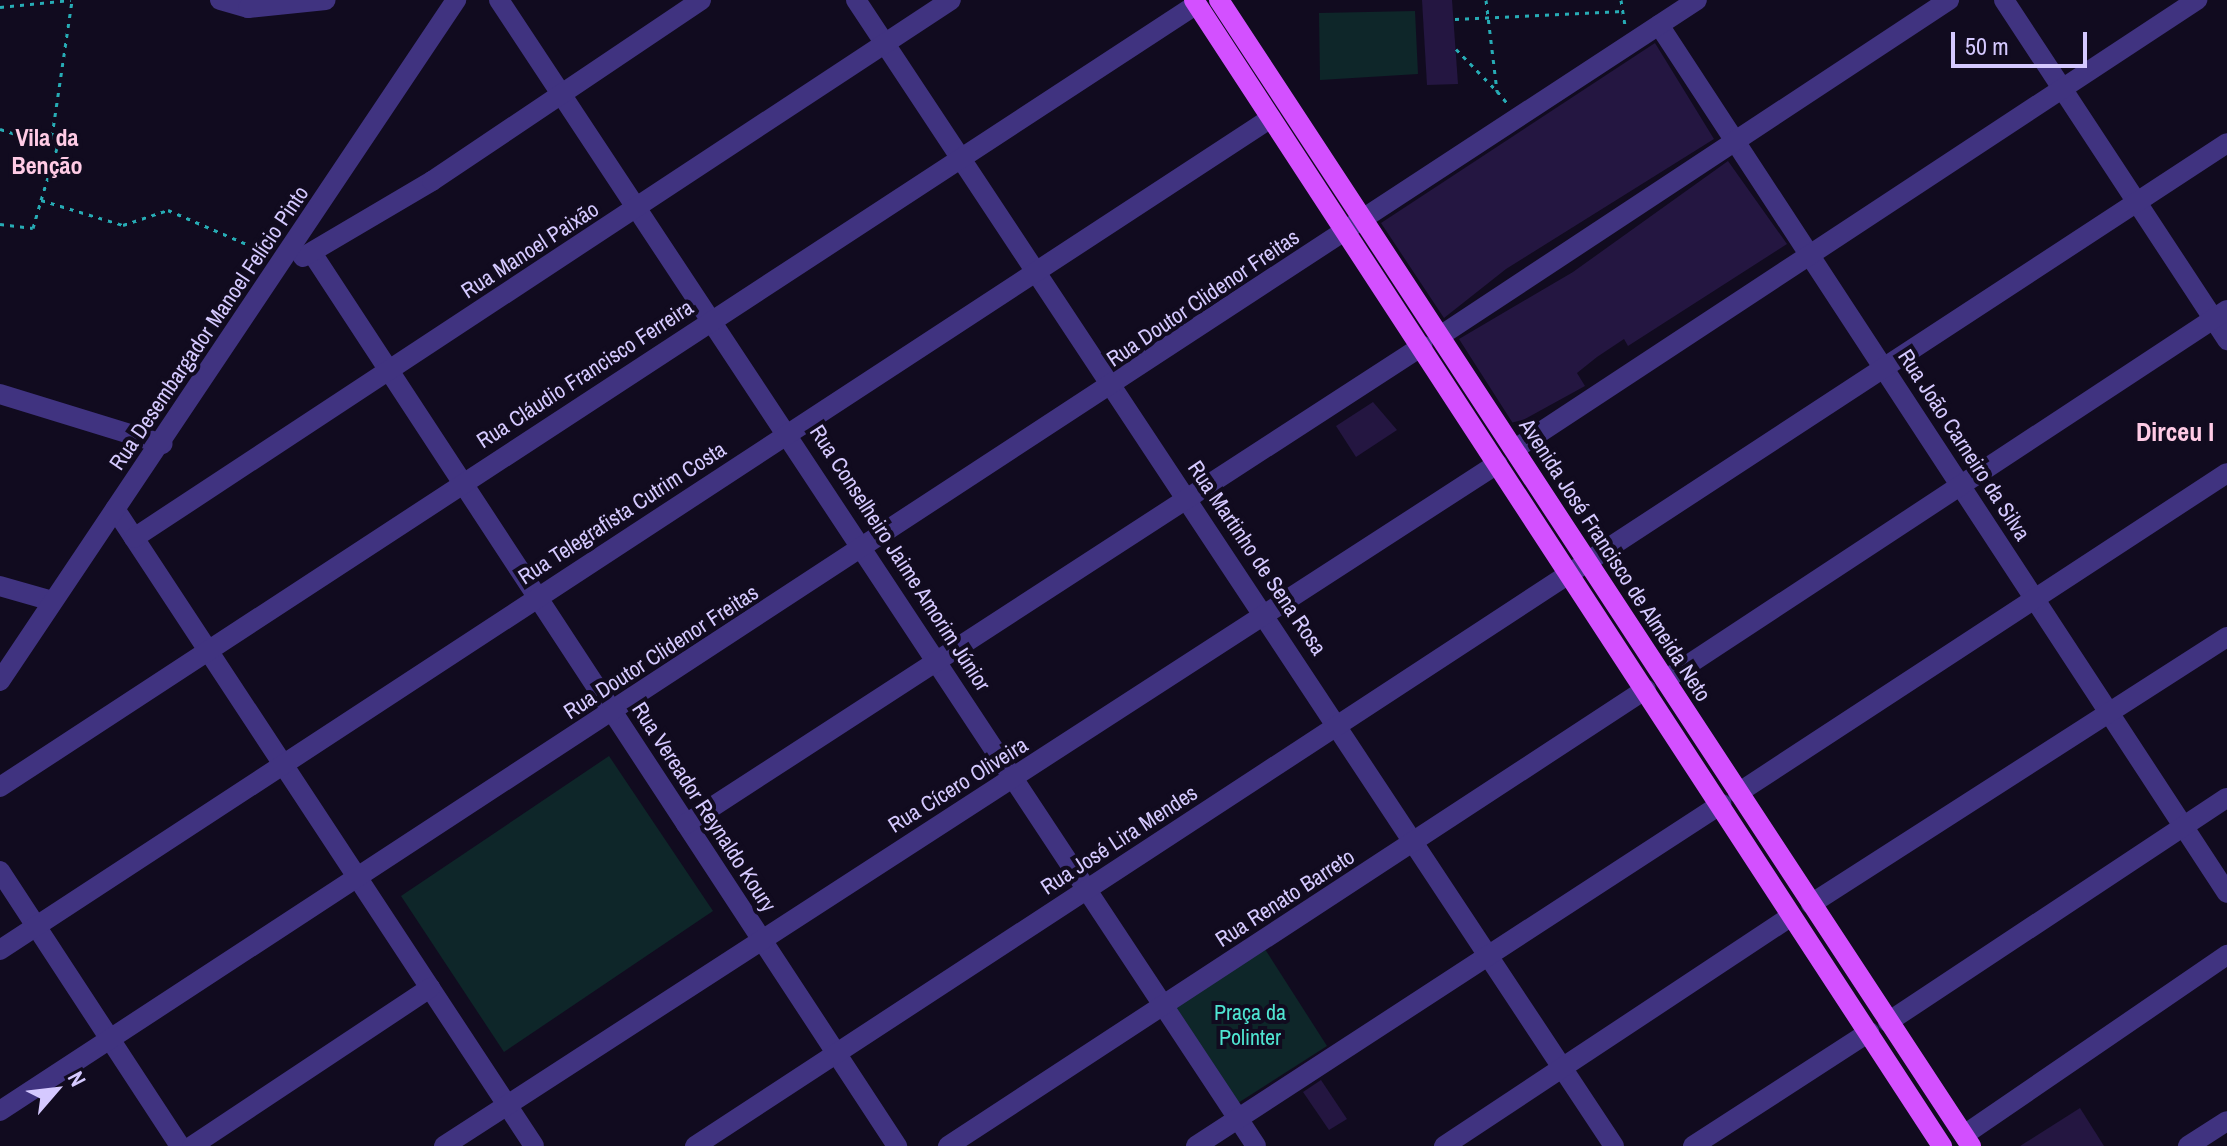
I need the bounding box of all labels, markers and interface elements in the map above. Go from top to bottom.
scale bar [1955,16,2091,66]
text: 50 m [1965,30,2009,62]
district label: Vila da Benção [11,124,83,180]
street label: Rua Desembargador Manoel Felício Pinto [104,181,314,475]
street label: Rua Manoel Paixão [456,196,604,304]
street label: Rua Doutor Clidenor Freitas [1102,224,1304,372]
street label: Rua Cláudio Francisco Ferreira [472,294,698,454]
street label: Rua João Carneiro da Silva [1892,344,2036,546]
street label: Avenida José Francisco de Almeida Neto [1513,413,1717,707]
district label: Dirceu I [2136,416,2214,448]
street label: Rua Conselheiro Jaime Amorim Júnior [804,420,996,696]
street label: Rua Telegrafista Cutrim Costa [513,436,731,590]
street label: Rua Martinho de Sena Rosa [1182,456,1332,660]
street label: Rua Doutor Clidenor Freitas [559,579,763,725]
street label: Rua Vereador Reynaldo Koury [626,697,782,917]
street label: Rua Cícero Oliveira [883,732,1033,838]
street label: Rua José Lira Mendes [1036,780,1202,900]
street label: Rua Renato Barreto [1211,843,1359,953]
park label: Praça da Polinter [1214,999,1286,1050]
north arrow [16,1050,96,1130]
text: N [61,1066,93,1092]

